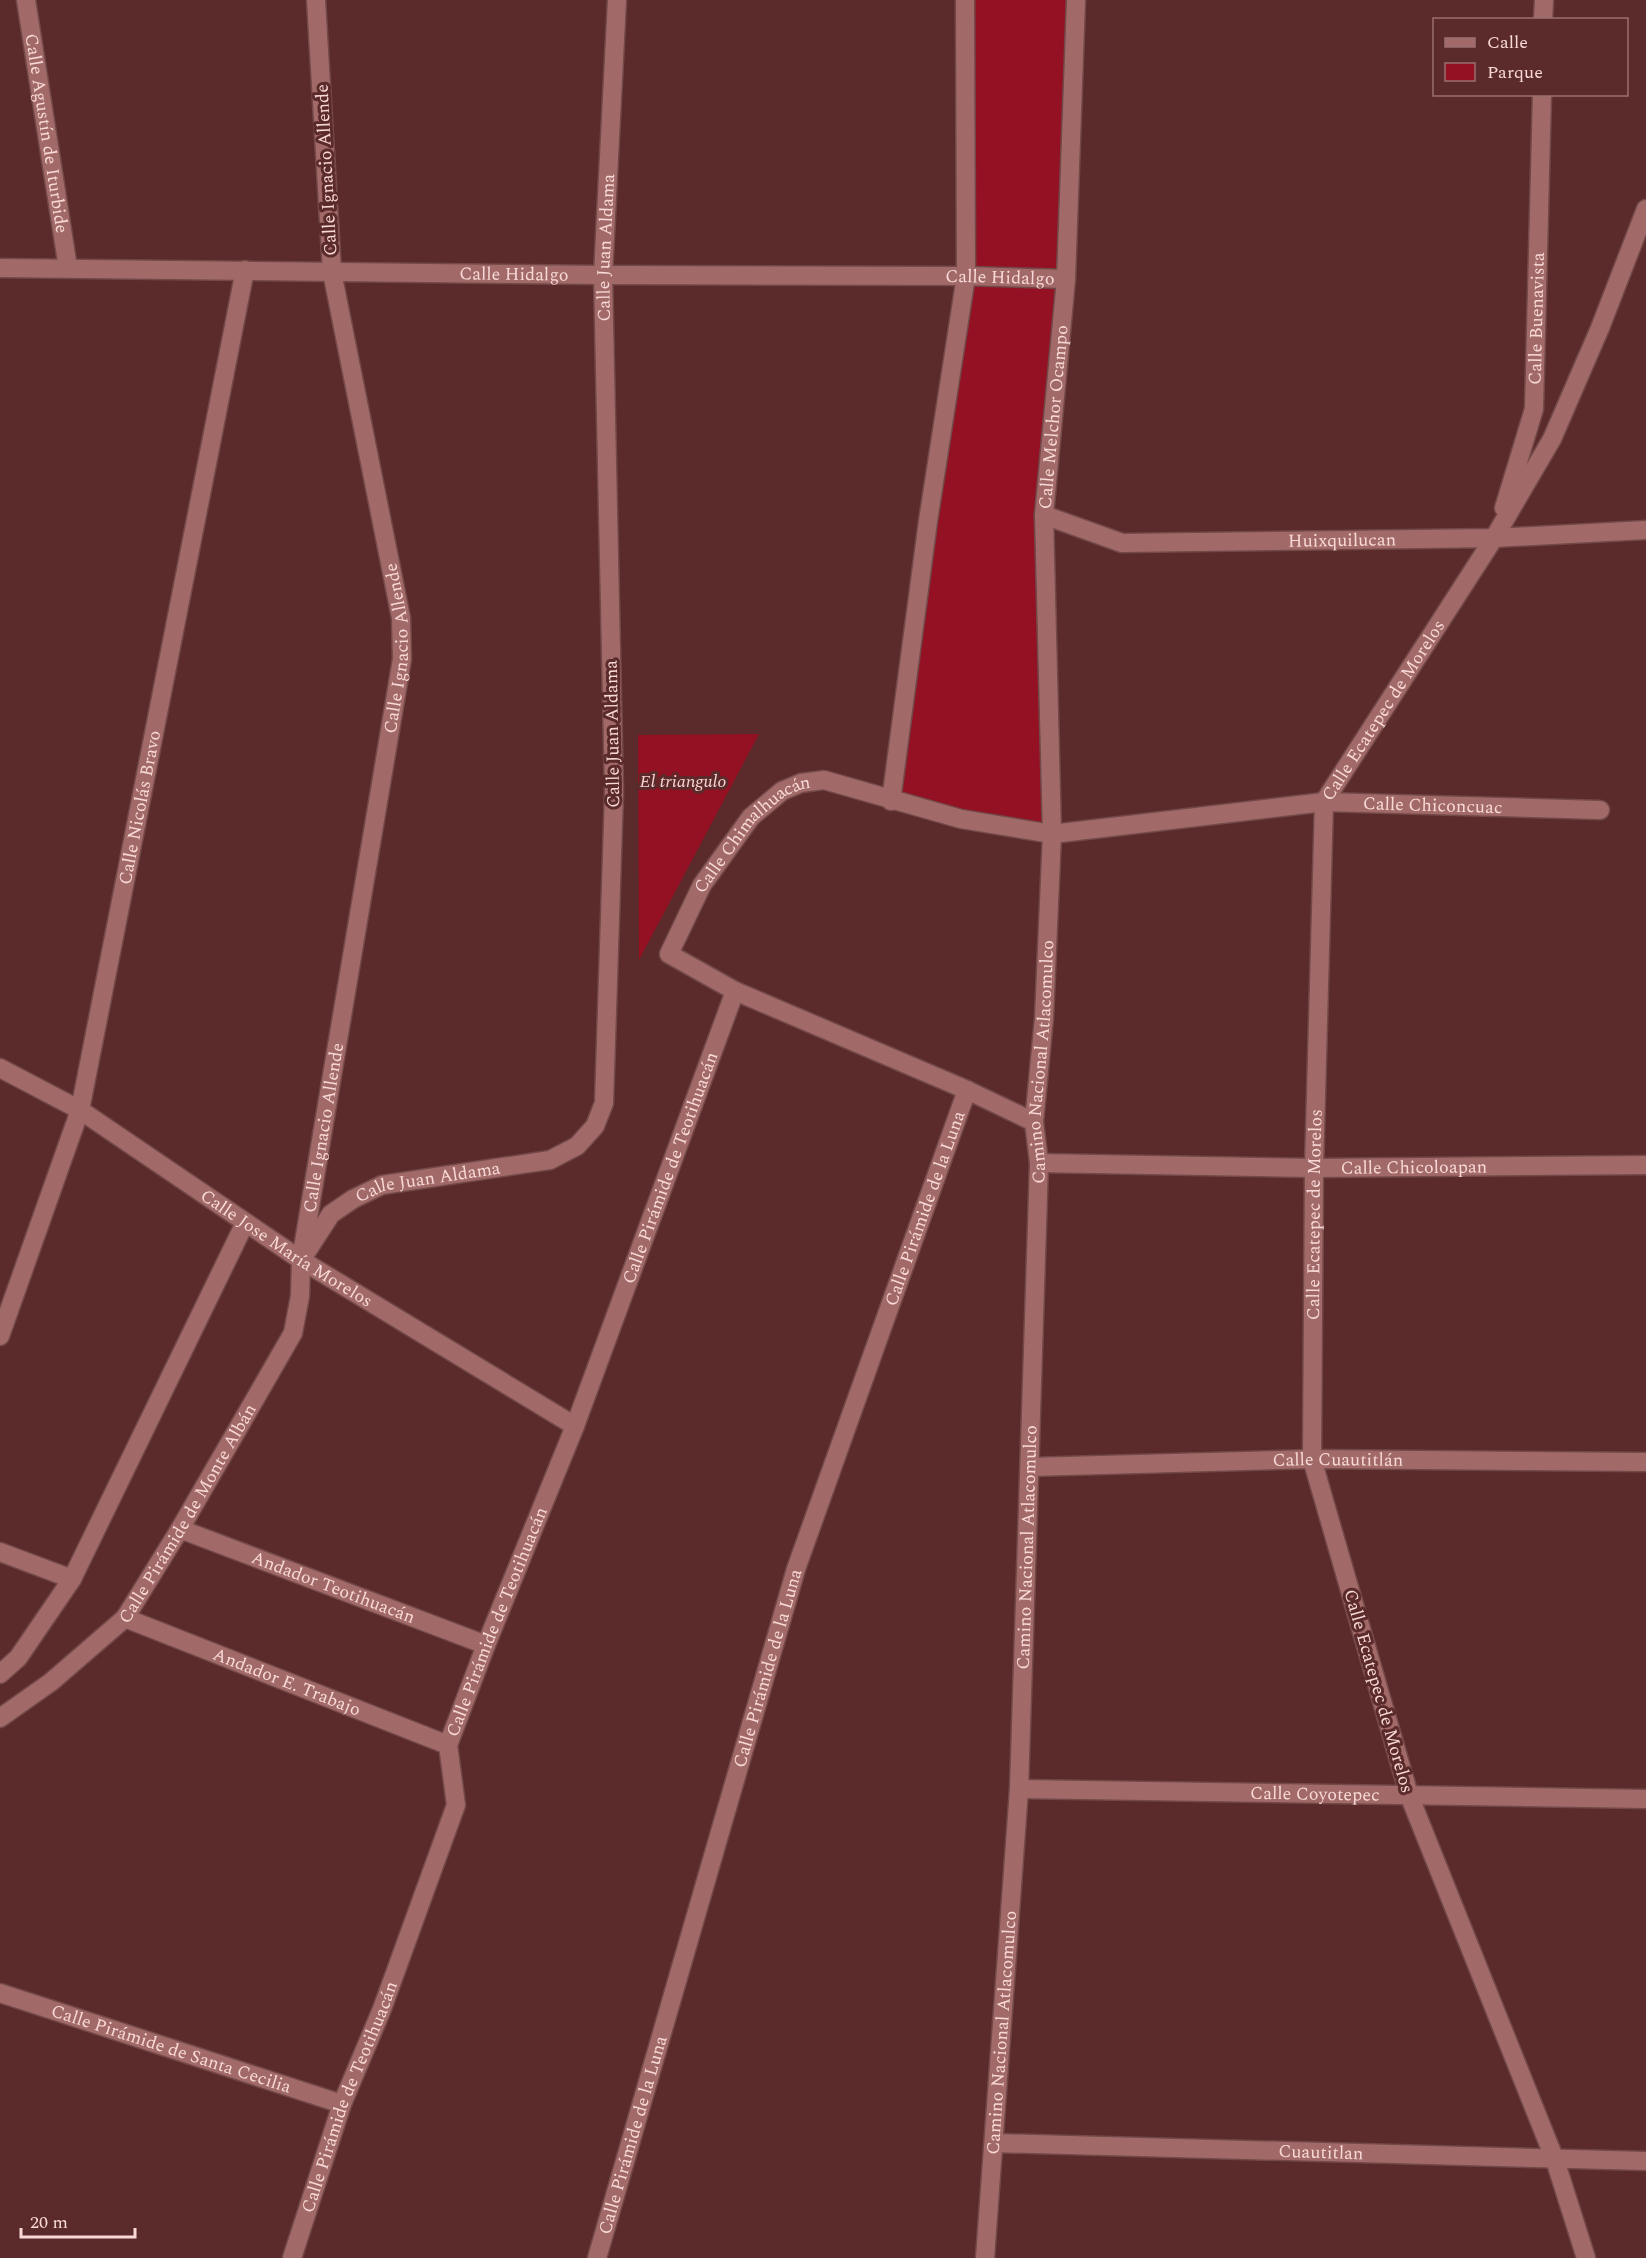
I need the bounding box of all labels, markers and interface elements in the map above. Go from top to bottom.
legend [1433,18,1628,96]
text: Calle [1487,29,1528,56]
street label: Calle Agustín de Iturbide [17,32,75,235]
text: Parque [1487,59,1543,86]
street label: Calle Ignacio Allende [309,83,344,256]
street label: Calle Juan Aldama [590,173,622,322]
street label: Calle Buenavista [1522,252,1552,385]
street label: Calle Hidalgo [459,260,569,289]
street label: Calle Hidalgo [945,263,1055,293]
street label: Calle Melchor Ocampo [1032,324,1076,510]
street label: Huixquilucan [1288,526,1396,555]
street label: Calle Ignacio Allende [377,561,416,735]
street label: Calle Ecatepec de Morelos [1315,614,1452,806]
street label: Calle Juan Aldama [598,660,627,808]
street label: Calle Nicolás Bravo [112,728,168,887]
park label: El triangulo [640,768,726,795]
street label: Calle Chimalhuacán [687,769,812,898]
street label: Calle Chiconcuac [1362,790,1503,821]
street label: Camino Nacional Atlacomulco [1021,940,1061,1184]
street label: Calle Ignacio Allende [296,1041,351,1215]
street label: Calle Pirámide de Teotihuacán [615,1048,725,1288]
street label: Calle Pirámide de la Luna [878,1107,973,1310]
street label: Calle Ecatepec de Morelos [1300,1109,1330,1320]
street label: Calle Chicoloapan [1341,1153,1487,1182]
street label: Calle Juan Aldama [351,1155,502,1210]
street label: Calle Jose María Morelos [195,1182,378,1314]
street label: Calle Pirámide de Monte Albán [112,1399,264,1629]
street label: Camino Nacional Atlacomulco [1010,1425,1045,1670]
street label: Calle Cuautitlán [1272,1446,1403,1474]
street label: Calle Pirámide de Teotihuacán [439,1503,555,1741]
street label: Andador Teotihuacán [247,1544,419,1631]
street label: Calle Pirámide de la Luna [726,1565,809,1771]
street label: Calle Ecatepec de Morelos [1336,1586,1421,1796]
street label: Andador E. Trabajo [209,1641,365,1723]
street label: Calle Coyotepec [1250,1780,1380,1809]
street label: Camino Nacional Atlacomulco [980,1910,1024,2156]
street label: Calle Pirámide de Teotihuacán [295,1978,405,2216]
street label: Calle Pirámide de Santa Cecilia [47,1997,295,2101]
street label: Calle Pirámide de la Luna [591,2032,675,2238]
street label: Cuautitlan [1278,2138,1364,2167]
scale bar [21,2201,135,2239]
text: 20 m [30,2209,68,2236]

